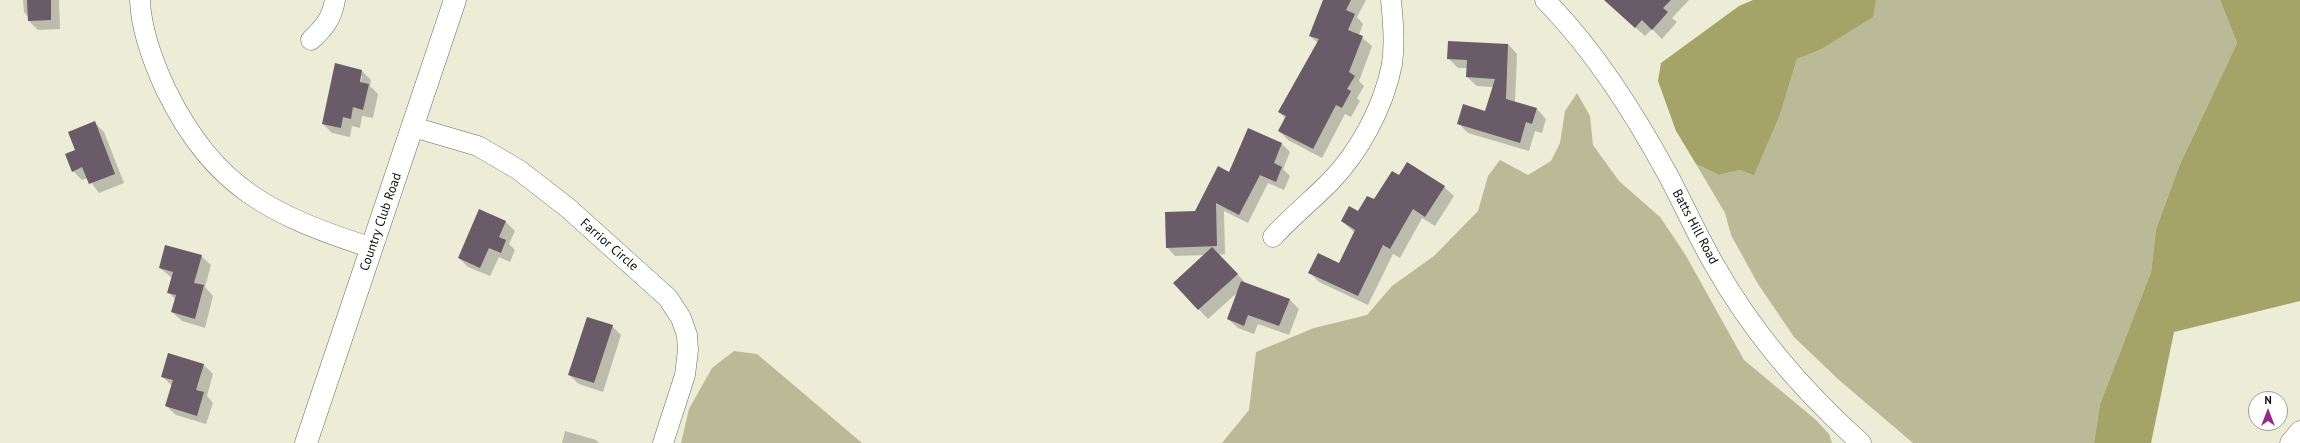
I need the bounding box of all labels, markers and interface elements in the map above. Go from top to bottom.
street label: Country Club Road [357,171,405,273]
street label: Batts Hill Road [1669,187,1721,267]
street label: Farrior Circle [577,216,641,274]
north arrow [2248,391,2288,431]
text: N [2264,393,2272,407]

